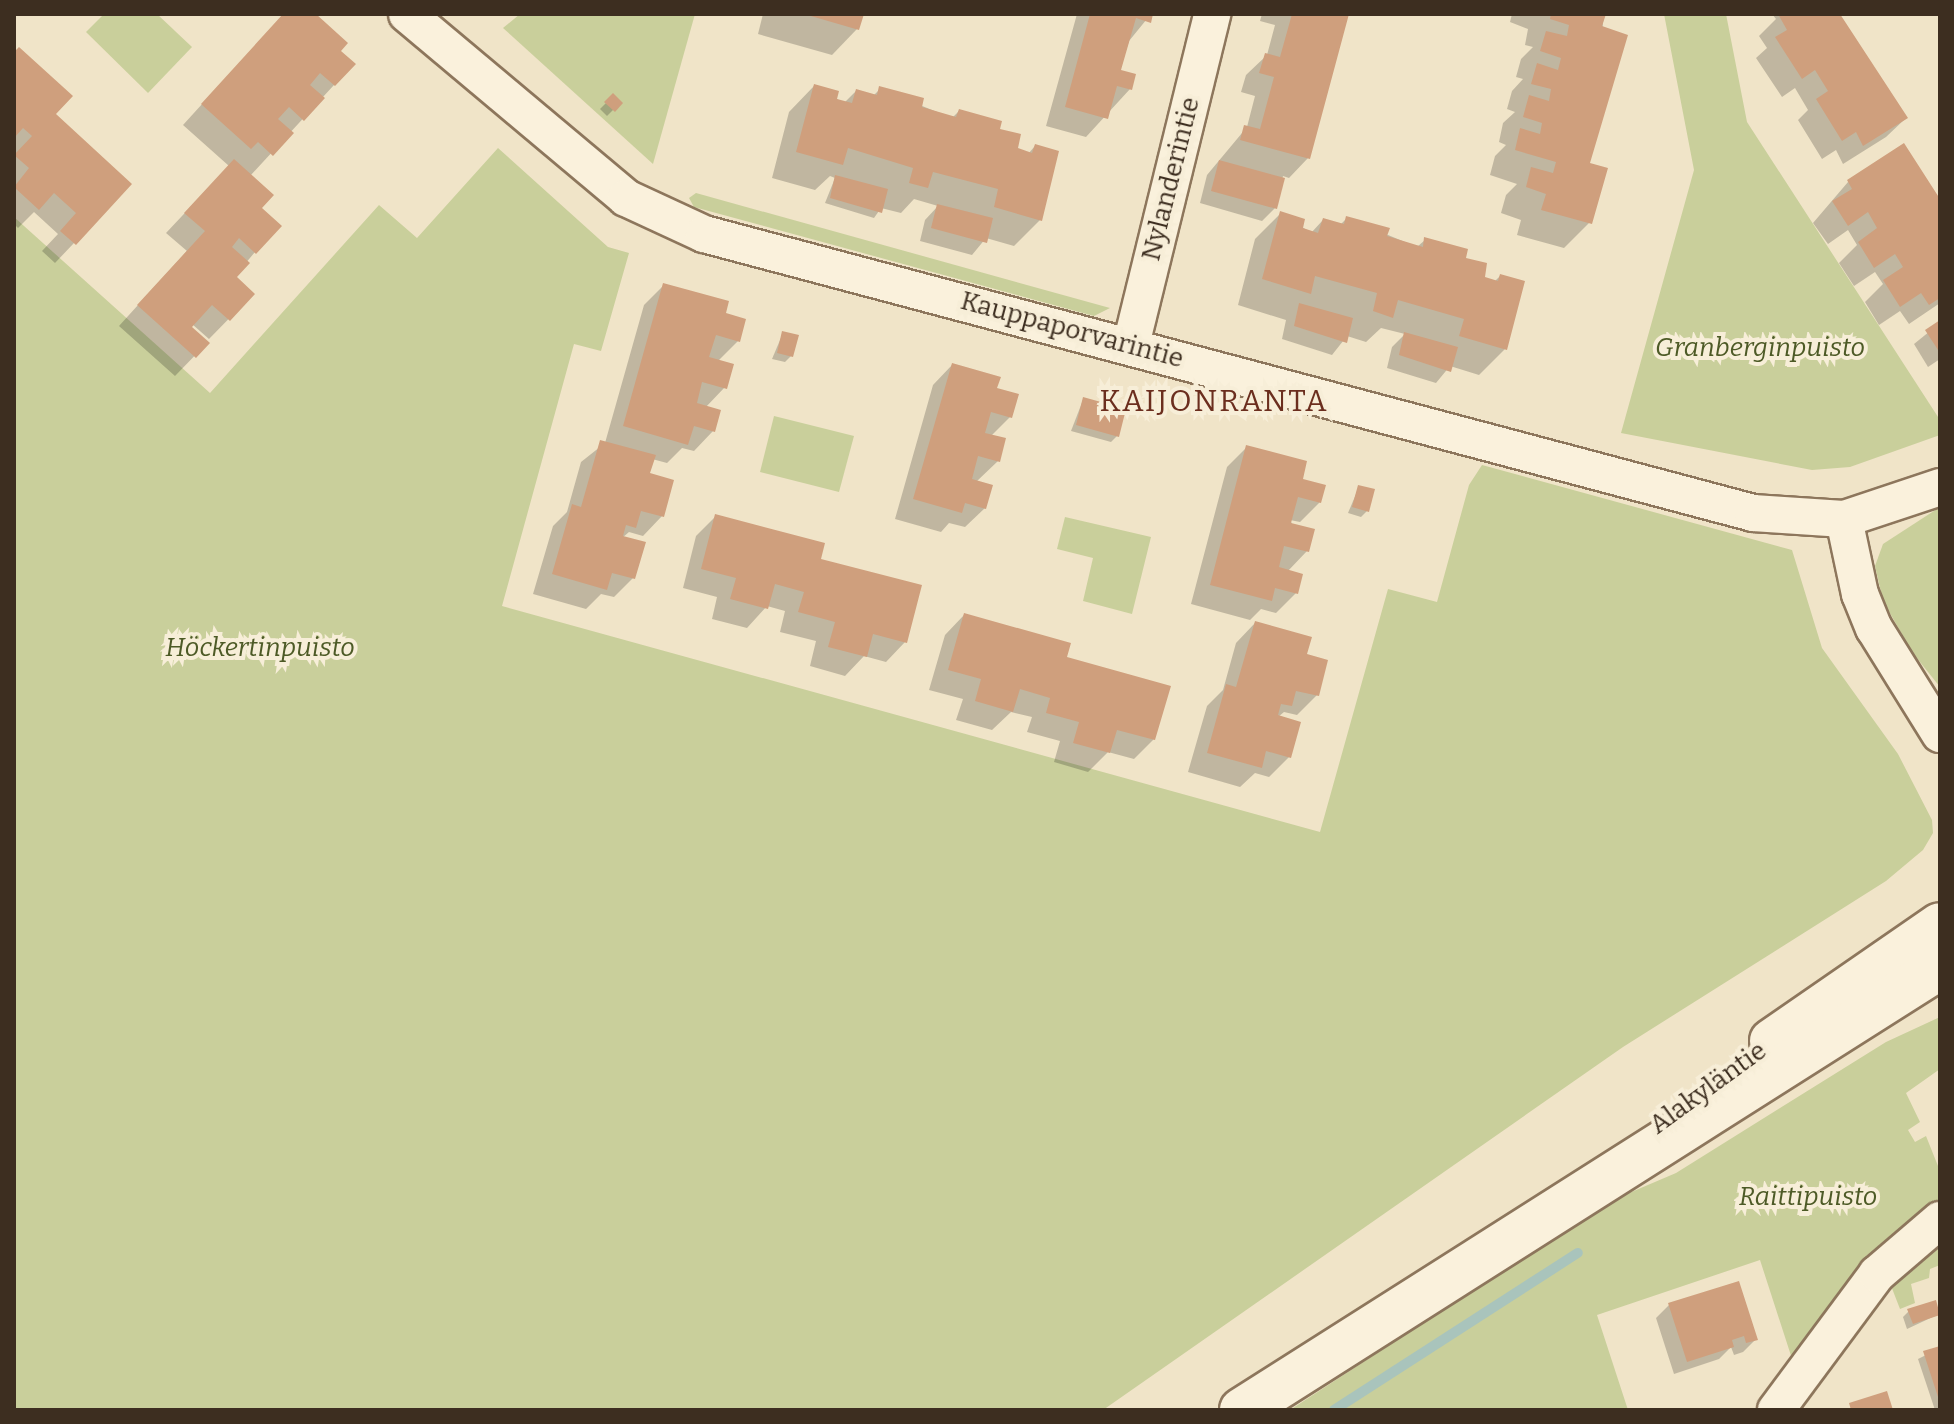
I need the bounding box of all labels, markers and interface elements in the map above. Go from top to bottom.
street label: Nylanderintie [1136,94,1206,264]
street label: Kauppaporvarintie [957,285,1187,375]
park label: Granberginpuisto [1655,332,1865,364]
district label: KAIJONRANTA [1099,383,1329,419]
park label: Höckertinpuisto [165,632,355,664]
street label: Alakyläntie [1644,1035,1772,1141]
park label: Raittipuisto [1739,1181,1877,1213]

